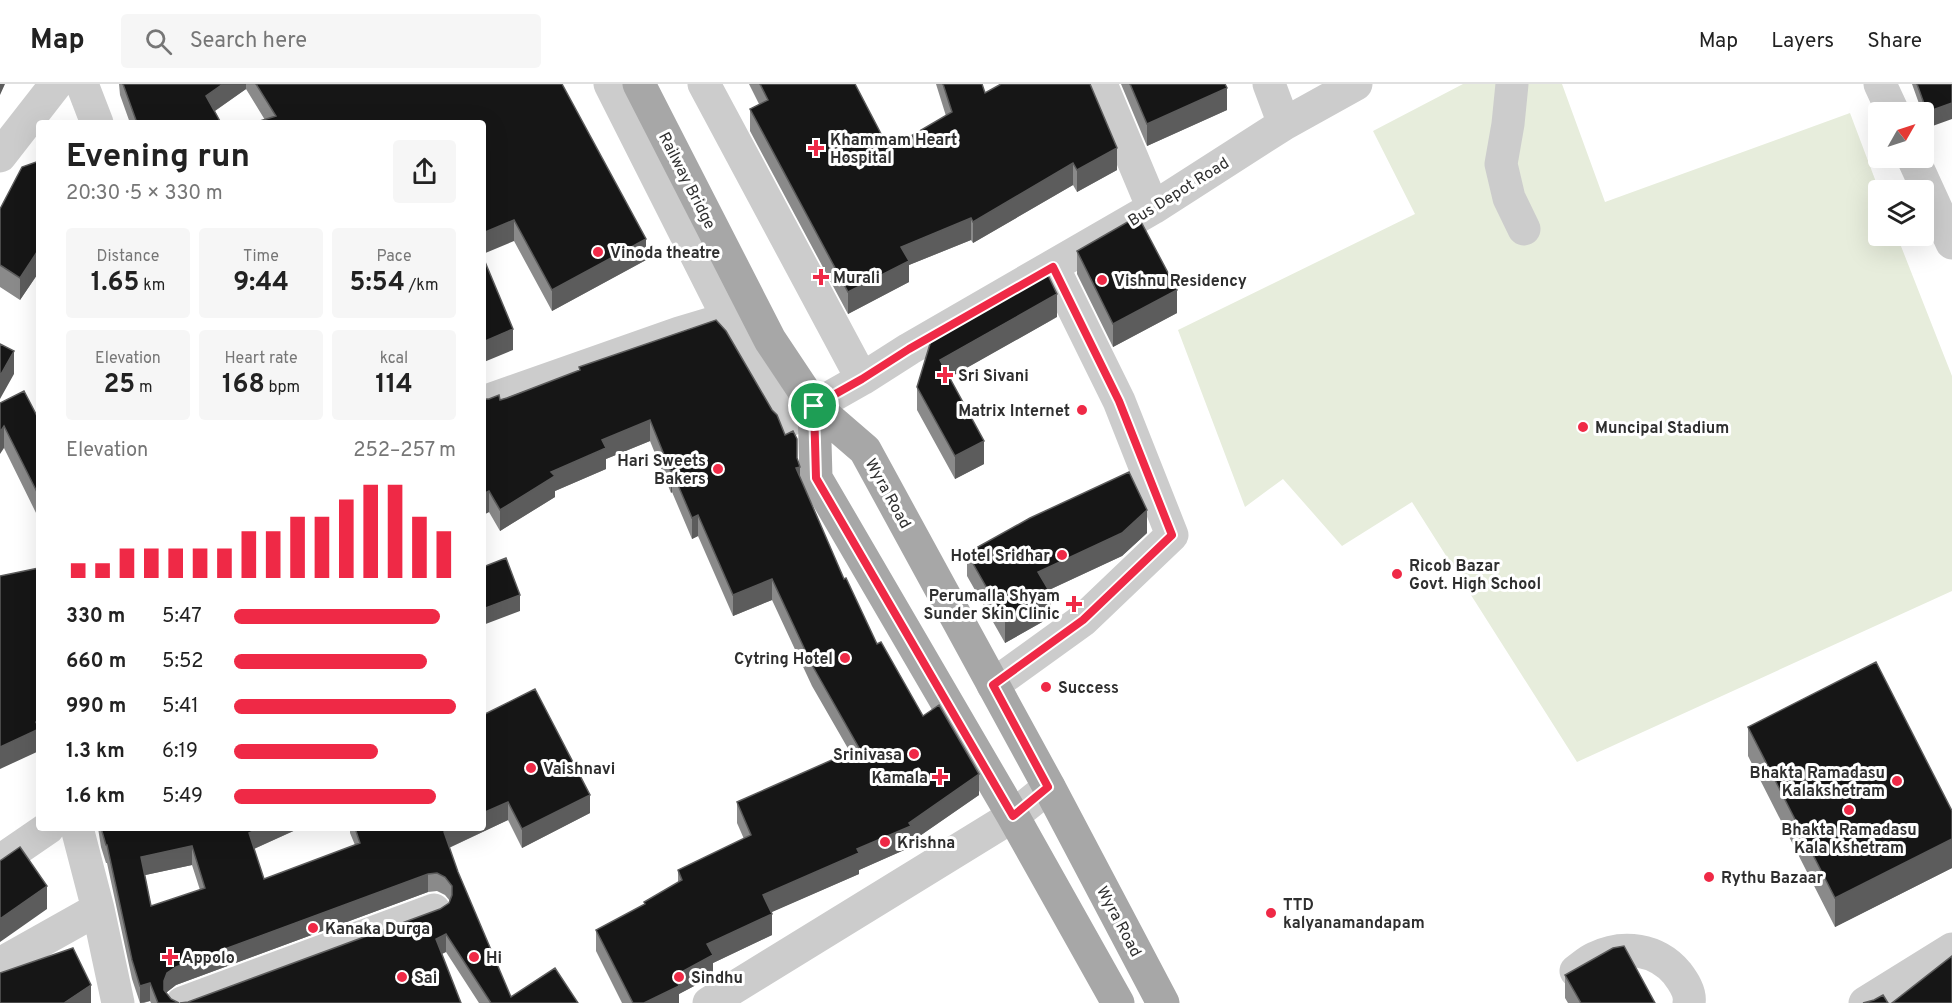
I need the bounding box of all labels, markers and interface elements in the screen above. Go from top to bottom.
search box [121,14,541,68]
text: Map [30,23,85,59]
icon: search [142,25,175,58]
text: Search here [190,28,307,55]
text: Map [1699,28,1738,55]
text: Layers [1771,28,1834,55]
text: Share [1867,28,1922,55]
north arrow [1868,102,1934,168]
map controls [1868,102,1934,246]
street label: Railway Bridge [653,129,719,233]
place label: Khammam Heart Hospital [830,131,957,169]
text: Evening run [66,137,250,179]
marker: Khammam Heart Hospital [807,139,825,157]
button: share [393,140,456,203]
street label: Bus Depot Road [1125,154,1233,232]
button: layers [1868,180,1934,246]
text: 20:30 · 5 × 330 m [66,181,223,207]
place label: Vinoda theatre [610,244,720,264]
marker: Vinoda theatre [591,245,605,259]
text: Distance [97,247,159,267]
text: Time [243,247,279,267]
text: Pace [376,247,412,267]
text: 1.65 [91,267,139,300]
text: 9:44 [233,267,289,300]
text: 5:54 [350,267,405,300]
place label: Murali [833,269,880,289]
marker: Murali [814,270,828,284]
place label: Vishnu Residency [1114,272,1247,292]
marker: Vishnu Residency [1095,273,1109,287]
text: km [139,276,165,296]
text: /km [405,276,438,296]
text: Elevation [95,349,161,369]
text: Heart rate [224,349,298,369]
text: kcal [380,349,408,369]
marker: Sri Sivani [936,366,954,384]
place label: Sri Sivani [958,367,1029,387]
text: 25 [103,369,135,402]
text: 168 [222,369,265,402]
text: 114 [375,369,413,402]
text: m [135,378,153,398]
text: bpm [265,378,300,398]
pin [788,380,839,431]
icon: arrive [797,389,830,422]
place label: Matrix Internet [958,402,1070,422]
marker: Matrix Internet [1075,403,1089,417]
place label: Muncipal Stadium [1595,419,1729,439]
marker: Muncipal Stadium [1576,420,1590,434]
text: Elevation [66,438,148,464]
text: 252–257 m [353,438,456,464]
place label: Hari Sweets Bakers [617,452,706,490]
street label: Wyra Road [860,455,915,533]
marker: Hari Sweets Bakers [711,462,725,476]
place label: Hotel Sridhar [950,547,1050,567]
marker: Hotel Sridhar [1055,548,1069,562]
place label: Ricob Bazar Govt. High School [1409,557,1541,595]
marker: Ricob Bazar Govt. High School [1390,567,1404,581]
place label: Perumalla Shyam Sunder Skin Clinic [923,587,1060,625]
marker: Perumalla Shyam Sunder Skin Clinic [1065,595,1083,613]
text: 330 m [66,604,125,630]
text: 5:47 [162,604,202,630]
text: 660 m [66,649,126,675]
text: 5:52 [162,649,203,675]
place label: Cytring Hotel [734,650,833,670]
marker: Cytring Hotel [838,651,852,665]
place label: Success [1058,679,1119,699]
marker: Success [1039,680,1053,694]
text: 990 m [66,694,126,720]
text: 5:41 [162,694,199,720]
text: 1.3 km [66,739,125,765]
text: 6:19 [162,739,198,765]
place label: Srinivasa [833,746,902,766]
marker: Srinivasa [907,747,921,761]
place label: Vaishnavi [543,760,615,780]
marker: Vaishnavi [524,761,538,775]
place label: Bhakta Ramadasu Kalakshetram [1750,764,1885,802]
place label: Kamala [872,769,928,789]
marker: Kamala [933,770,947,784]
marker: Bhakta Ramadasu Kalakshetram [1890,774,1904,788]
text: 1.6 km [66,784,125,810]
text: 5:49 [162,784,203,810]
marker: Bhakta Ramadasu Kala Kshetram [1842,803,1856,817]
place label: Bhakta Ramadasu Kala Kshetram [1781,821,1917,859]
place label: Krishna [897,834,955,854]
marker: Krishna [878,835,892,849]
place label: Rythu Bazaar [1721,869,1824,889]
marker: Rythu Bazaar [1702,870,1716,884]
street label: Wyra Road [1091,883,1145,961]
place label: TTD kalyanamandapam [1283,896,1425,934]
marker: TTD kalyanamandapam [1264,906,1278,920]
place label: Kanaka Durga [325,920,430,940]
marker: Kanaka Durga [306,921,320,935]
place label: Appolo [182,949,235,969]
place label: Hi [486,949,502,969]
marker: Appolo [163,950,177,964]
marker: Hi [467,950,481,964]
place label: Sai [414,969,437,989]
place label: Sindhu [691,969,743,989]
marker: Sai [395,970,409,984]
marker: Sindhu [672,970,686,984]

